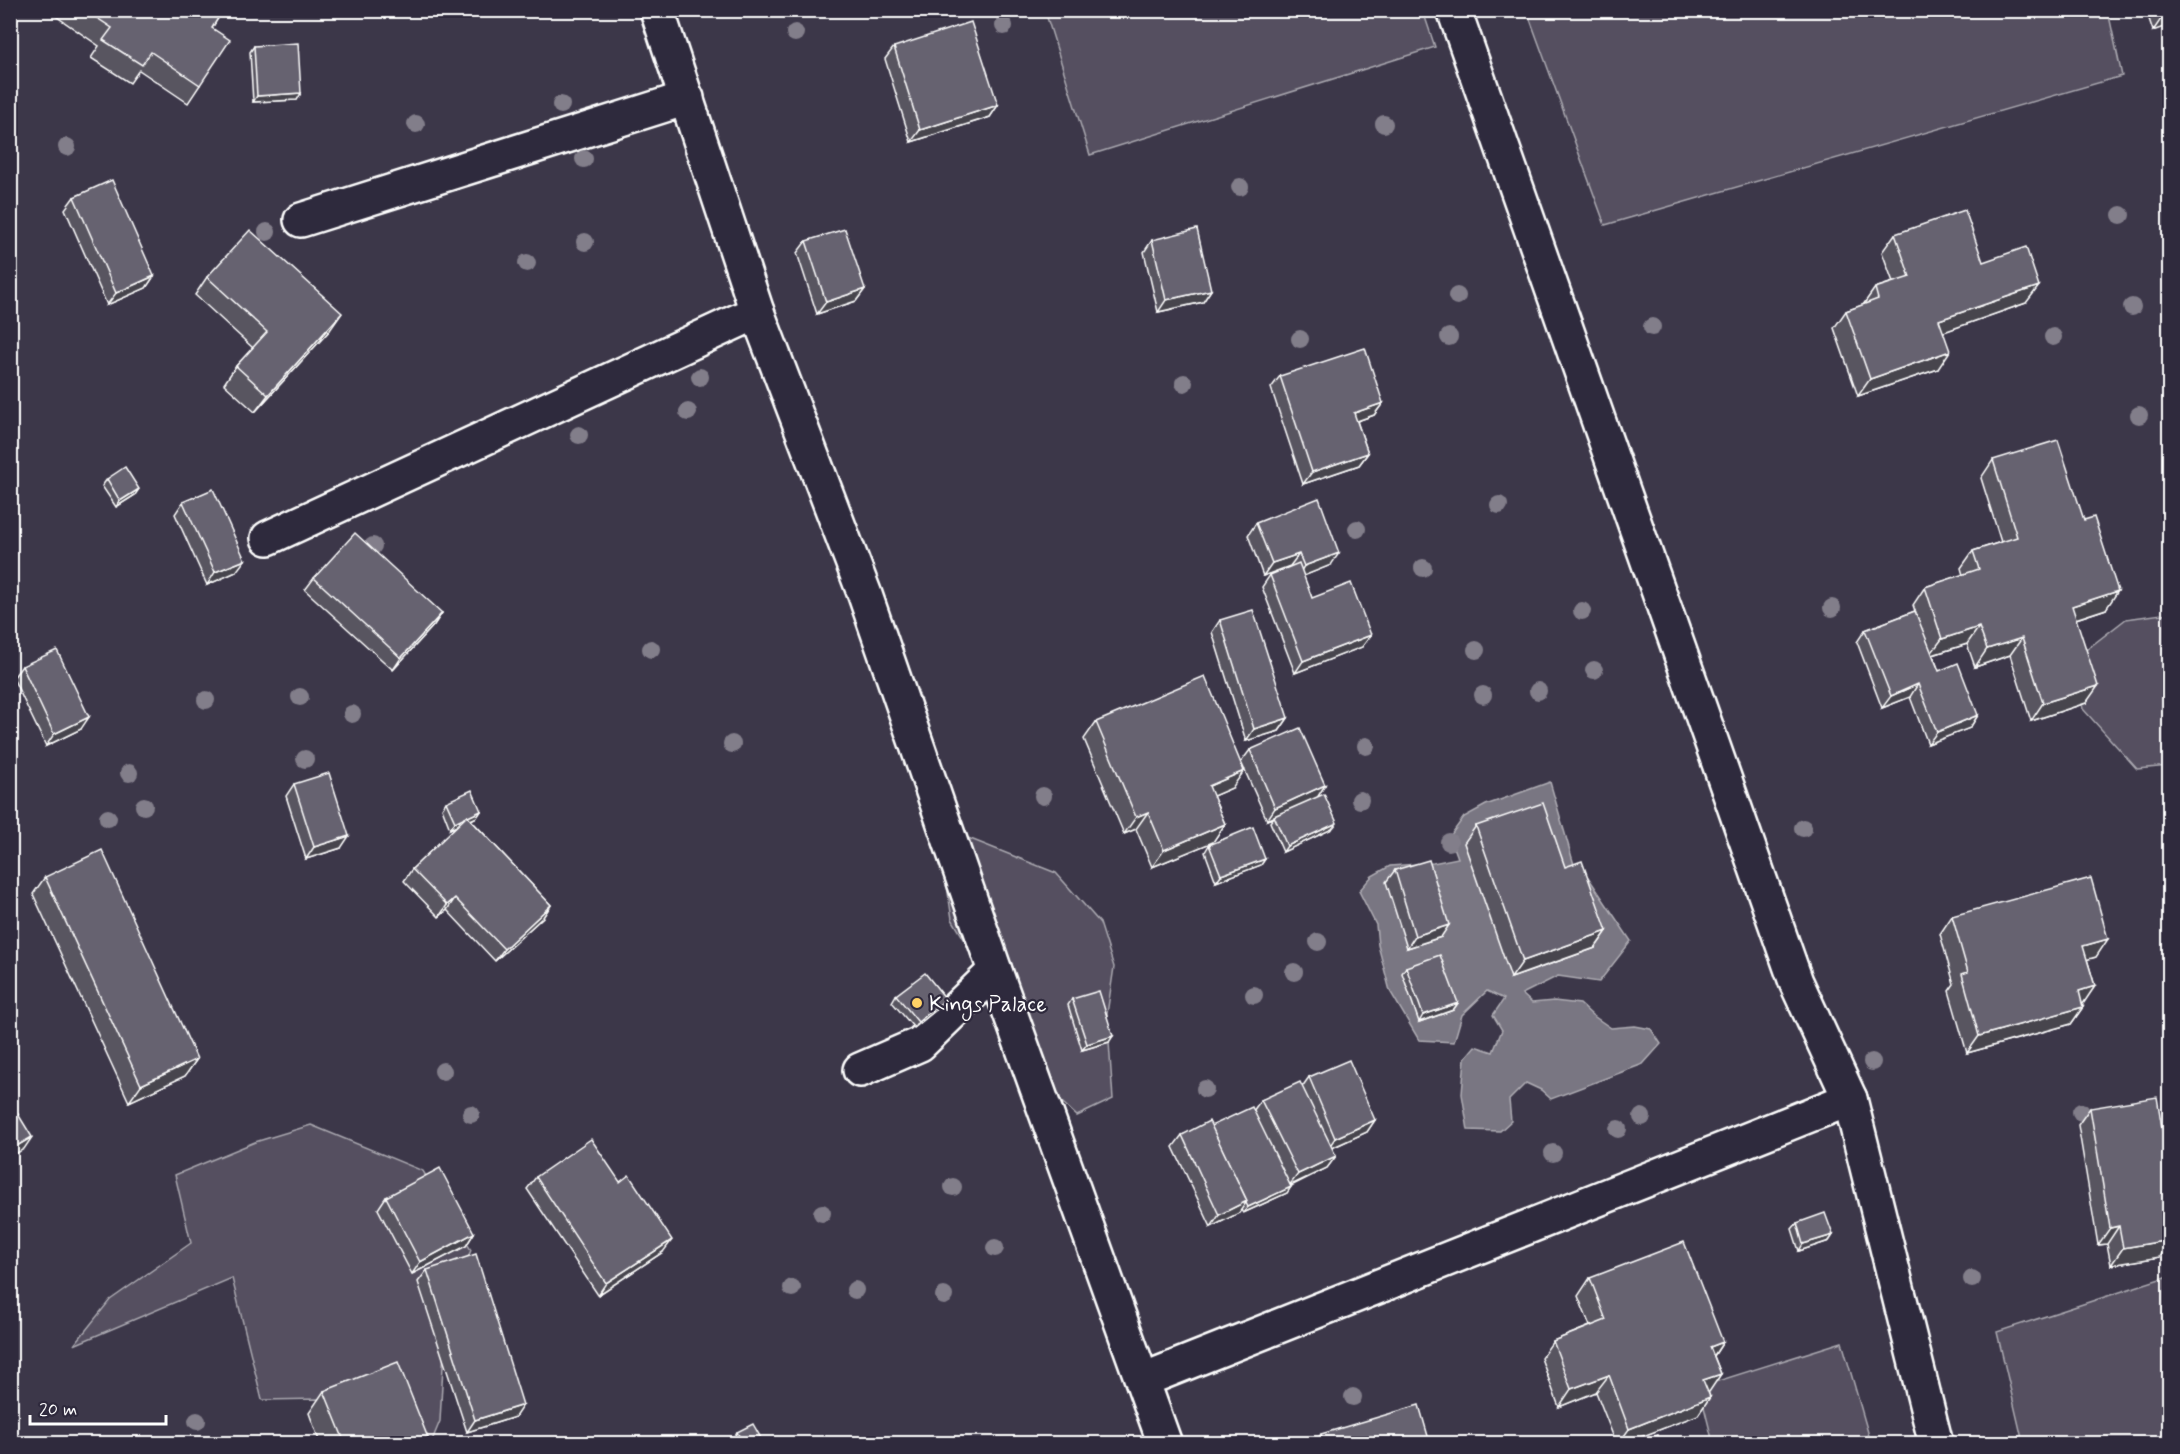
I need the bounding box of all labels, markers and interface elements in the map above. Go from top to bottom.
place label: Kings Palace [929,991,1047,1022]
marker: Kings Palace [910,996,924,1010]
scale bar [30,1388,166,1426]
text: 20 m [39,1398,77,1422]

